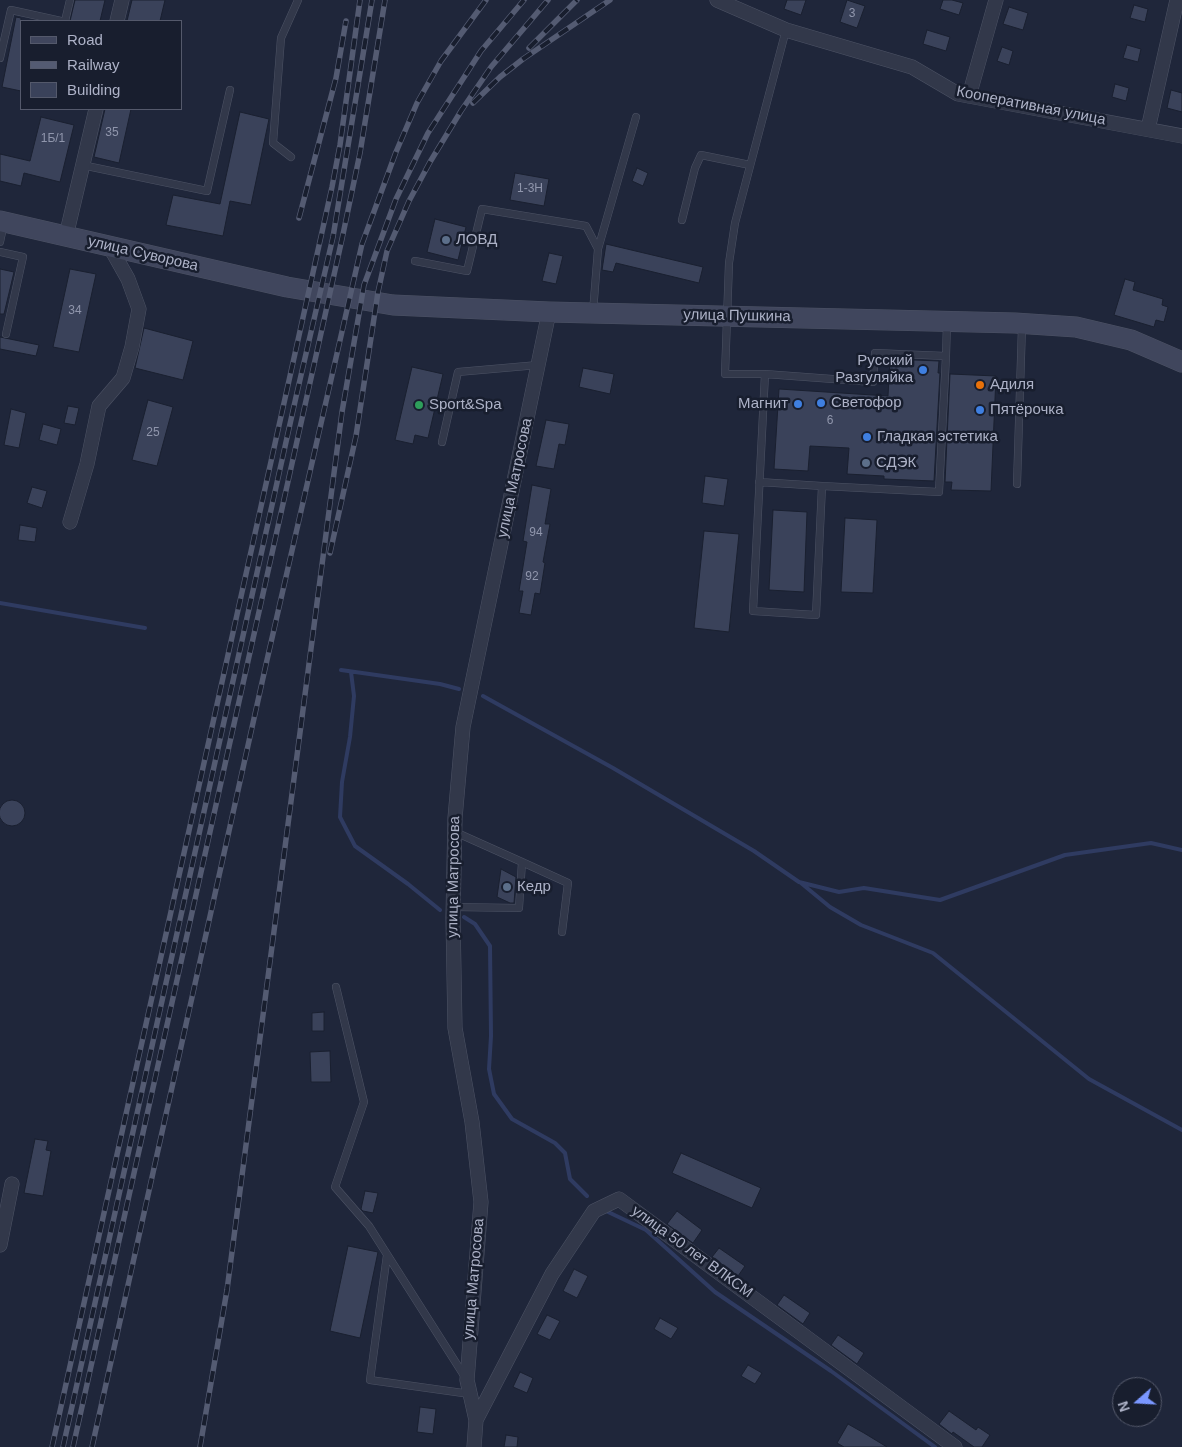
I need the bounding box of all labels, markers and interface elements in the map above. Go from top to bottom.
house number: 3 [849,7,855,21]
legend [20,20,182,110]
text: Road [67,31,103,48]
text: Railway [67,56,120,73]
text: Building [67,81,120,98]
street label: Кооперативная улица [955,83,1107,129]
house number: 35 [105,126,119,140]
house number: 1Б/1 [41,132,65,146]
house number: 1-3Н [517,182,543,196]
place label: ЛОВД [456,231,497,249]
street label: улица Суворова [86,233,200,275]
marker: ЛОВД [440,234,452,246]
house number: 34 [68,304,82,318]
street label: улица Пушкина [683,306,791,326]
place label: Русский Разгуляйка [835,352,913,387]
marker: Русский Разгуляйка [917,364,929,376]
place label: Адиля [990,376,1034,394]
marker: Адиля [974,379,986,391]
place label: Светофор [831,394,902,412]
place label: Магнит [738,395,788,413]
place label: Sport&Spa [429,396,502,414]
marker: Светофор [815,397,827,409]
marker: Магнит [792,398,804,410]
marker: Sport&Spa [413,399,425,411]
place label: Пятёрочка [990,401,1064,419]
marker: Пятёрочка [974,404,986,416]
house number: 6 [827,414,833,428]
street label: улица Матросова [494,417,536,539]
house number: 25 [146,426,160,440]
place label: Гладкая эстетика [877,428,998,446]
marker: Гладкая эстетика [861,431,873,443]
place label: СДЭК [876,454,916,472]
marker: СДЭК [860,457,872,469]
house number: 94 [529,526,543,540]
house number: 92 [525,570,539,584]
street label: улица Матросова [444,816,464,938]
place label: Кедр [517,878,551,896]
marker: Кедр [501,881,513,893]
street label: улица 50 лет ВЛКСМ [628,1202,756,1302]
street label: улица Матросова [460,1218,488,1340]
north arrow [1112,1377,1162,1427]
text: N [1115,1399,1133,1414]

